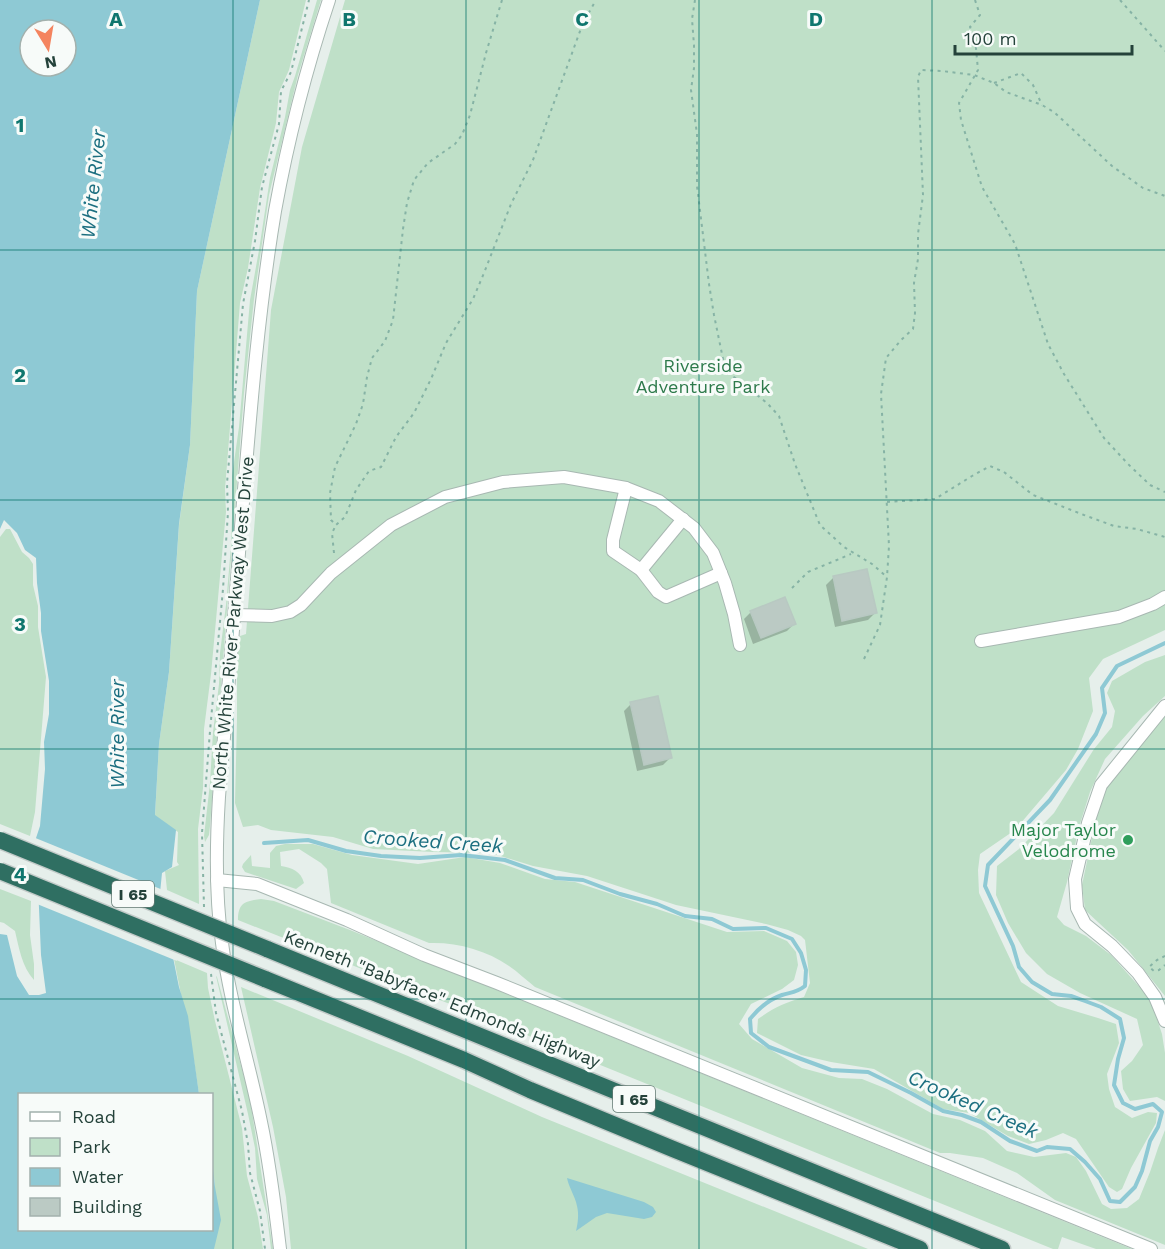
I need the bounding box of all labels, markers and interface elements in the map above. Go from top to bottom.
text: A [109,7,123,31]
text: B [342,7,356,31]
text: C [575,7,589,31]
text: D [809,7,823,31]
north arrow [18,18,78,78]
scale bar [955,18,1132,56]
text: 100 m [964,28,1017,49]
text: N [43,52,58,73]
text: 1 [16,113,24,137]
water label: White River [75,127,111,240]
park label: Riverside Adventure Park [636,355,770,397]
text: 2 [14,363,26,387]
street label: North White River Parkway West Drive [207,455,258,791]
text: 3 [14,612,26,636]
water label: White River [105,678,129,789]
place label: Major Taylor Velodrome [1011,819,1116,861]
water label: Crooked Creek [362,824,505,858]
marker: Major Taylor Velodrome [1121,833,1135,847]
text: 4 [14,862,27,886]
road number: I 65 [112,881,154,907]
street label: Kenneth "Babyface" Edmonds Highway [281,925,604,1072]
water label: Crooked Creek [904,1065,1043,1144]
road number: I 65 [613,1086,655,1112]
legend [18,1093,213,1231]
text: Road [72,1106,116,1127]
text: Park [72,1136,111,1157]
text: Water [72,1166,124,1187]
text: Building [72,1196,142,1217]

